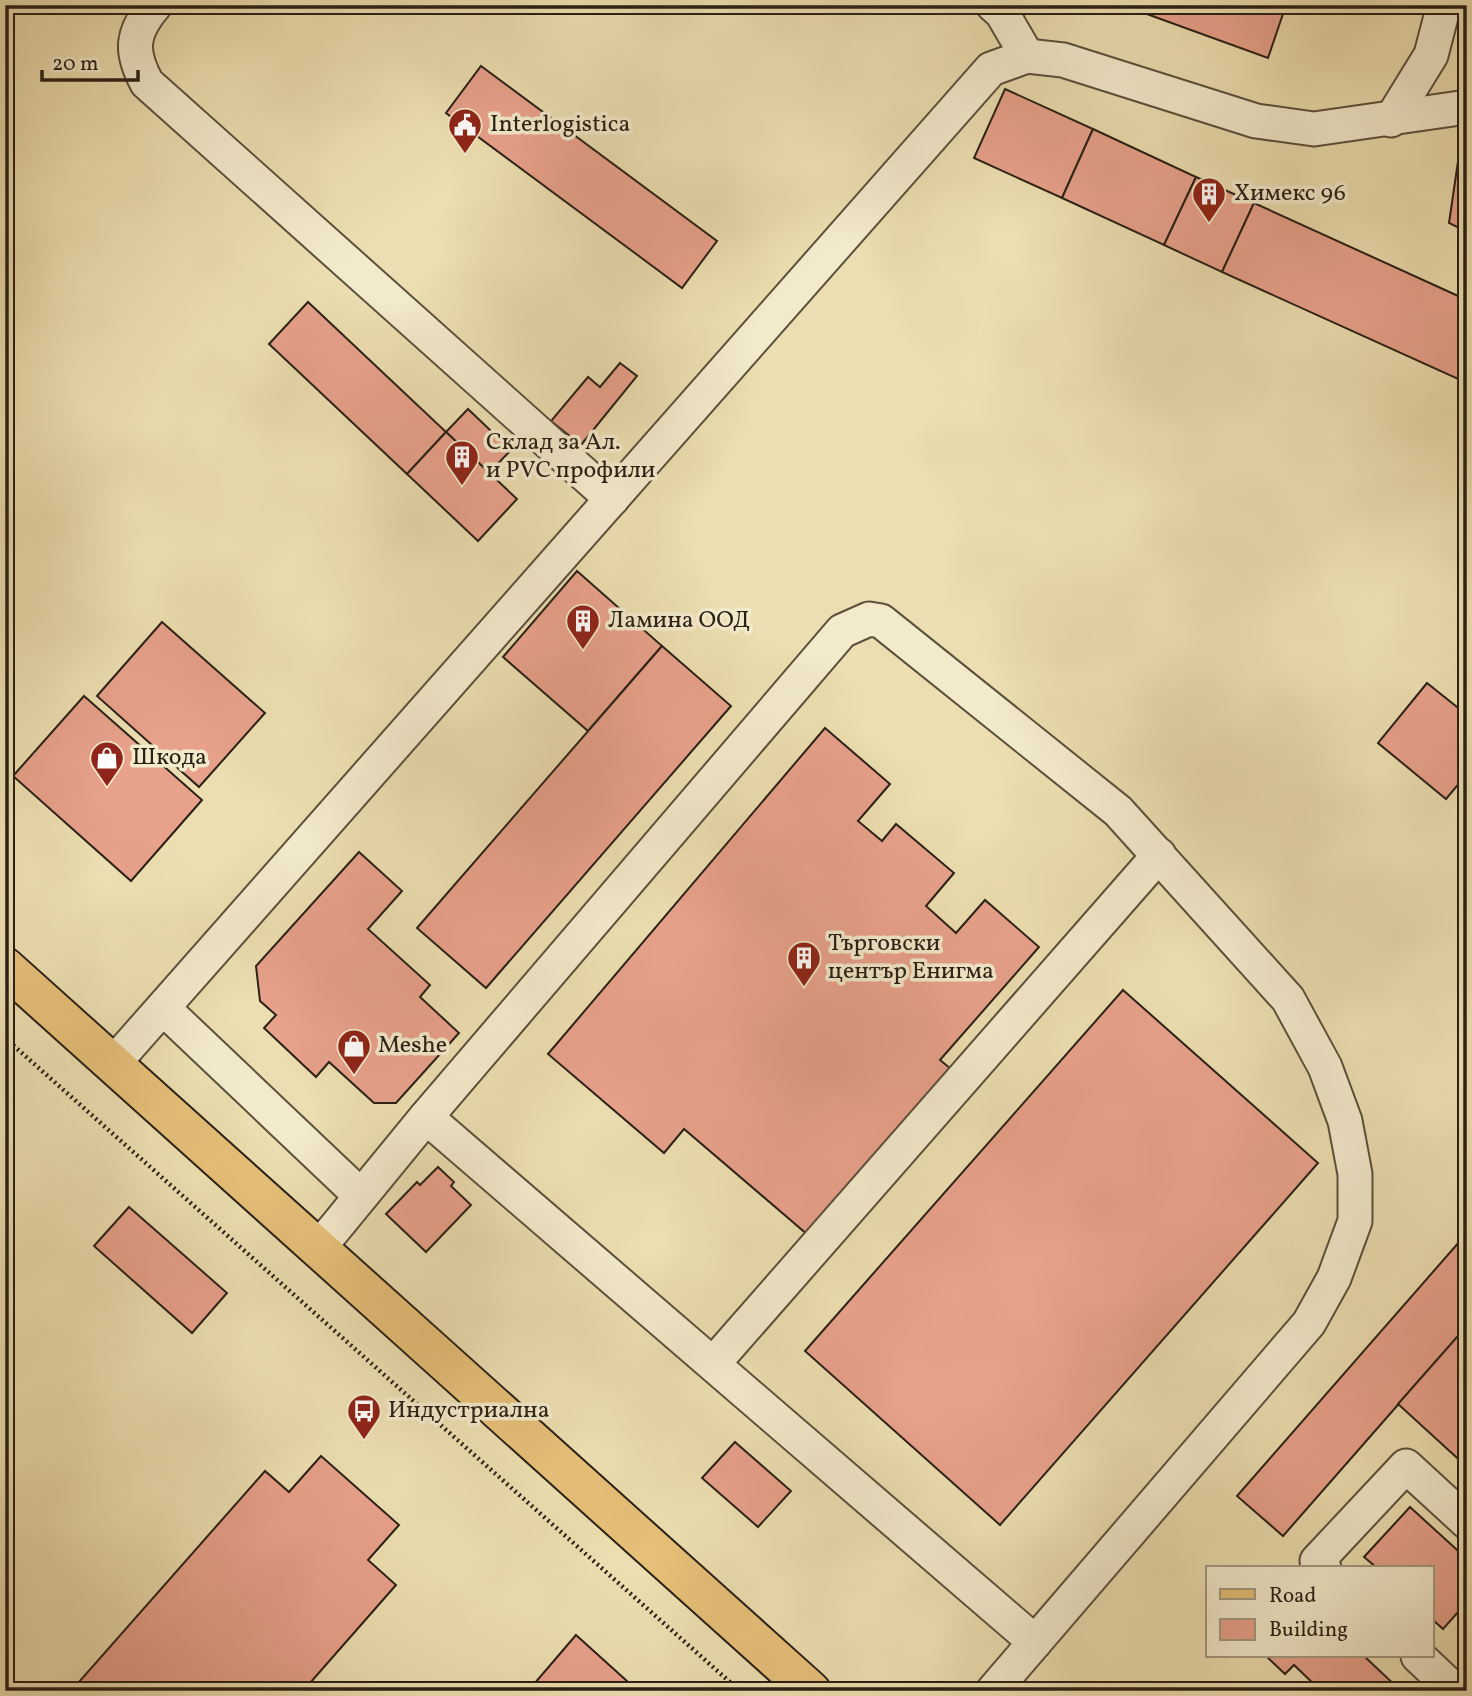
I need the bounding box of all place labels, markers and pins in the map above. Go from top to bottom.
public building icon: Interlogistica [446,106,484,155]
place label: Interlogistica [490,108,630,142]
building icon: Химекс 96 [1190,175,1228,224]
place label: Химекс 96 [1234,177,1346,211]
place label: Склад за Ал. и PVC профили [486,426,656,488]
building icon: Склад за Ал. и PVC профили [443,438,481,487]
building icon: Ламина ООД [564,602,602,651]
place label: Ламина ООД [608,604,750,638]
shop icon: Шкода [88,739,126,788]
place label: Шкода [132,741,207,775]
place label: Търговски център Енигма [828,927,994,989]
building icon: Търговски център Енигма [785,939,823,988]
shop icon: Meshe [335,1027,373,1076]
place label: Meshe [378,1029,447,1063]
bus stop icon: Индустриална [345,1392,383,1441]
place label: Индустриална [388,1394,550,1428]

